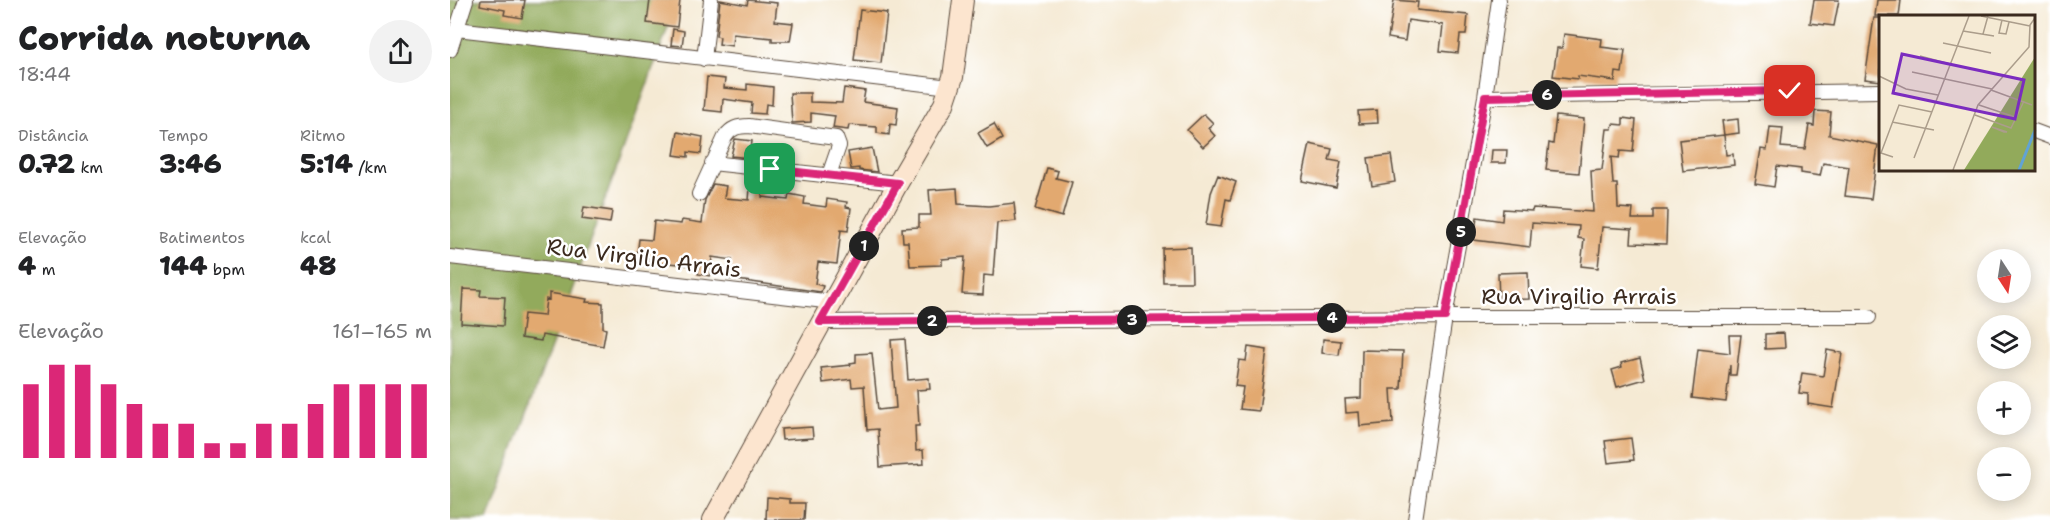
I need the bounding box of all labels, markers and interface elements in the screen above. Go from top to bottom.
inset map [1879,15,2035,171]
text: Corrida noturna [18,16,310,61]
button: share [369,20,432,83]
text: 18:44 [18,61,71,87]
pin [1764,65,1815,116]
icon: check [1773,74,1806,107]
pin: 6 [1532,80,1562,110]
text: 6 [1541,84,1553,105]
text: Distância [18,125,89,146]
text: Tempo [159,125,208,146]
text: Ritmo [300,125,345,146]
pin [744,143,795,194]
text: 0.72 [18,146,75,181]
text: 3:46 [159,146,222,181]
text: 5:14 [300,146,353,181]
icon: arrive [753,152,786,185]
text: km [75,157,103,178]
text: /km [353,157,387,178]
pin: 5 [1446,217,1476,247]
text: 5 [1456,221,1466,242]
text: Elevação [18,227,87,248]
text: Batimentos [159,227,245,248]
text: kcal [300,227,331,248]
pin: 1 [849,231,879,261]
street label: Rua Virgilio Arrais [545,232,743,284]
text: 1 [860,235,868,256]
text: 4 [18,248,36,283]
text: 144 [159,248,207,283]
text: 48 [300,248,336,283]
north arrow [1977,249,2031,303]
map controls [1977,249,2031,501]
text: m [36,259,55,280]
text: bpm [207,259,245,280]
street label: Rua Virgilio Arrais [1481,282,1677,311]
pin: 4 [1317,303,1347,333]
pin: 3 [1117,305,1147,335]
pin: 2 [917,306,947,336]
text: 4 [1326,307,1338,328]
text: 3 [1126,309,1138,330]
text: 2 [926,310,938,331]
button: layers [1977,315,2031,369]
text: Elevação [18,318,104,344]
text: 161–165 m [332,318,432,344]
button: + [1977,381,2031,435]
button: − [1977,447,2031,501]

